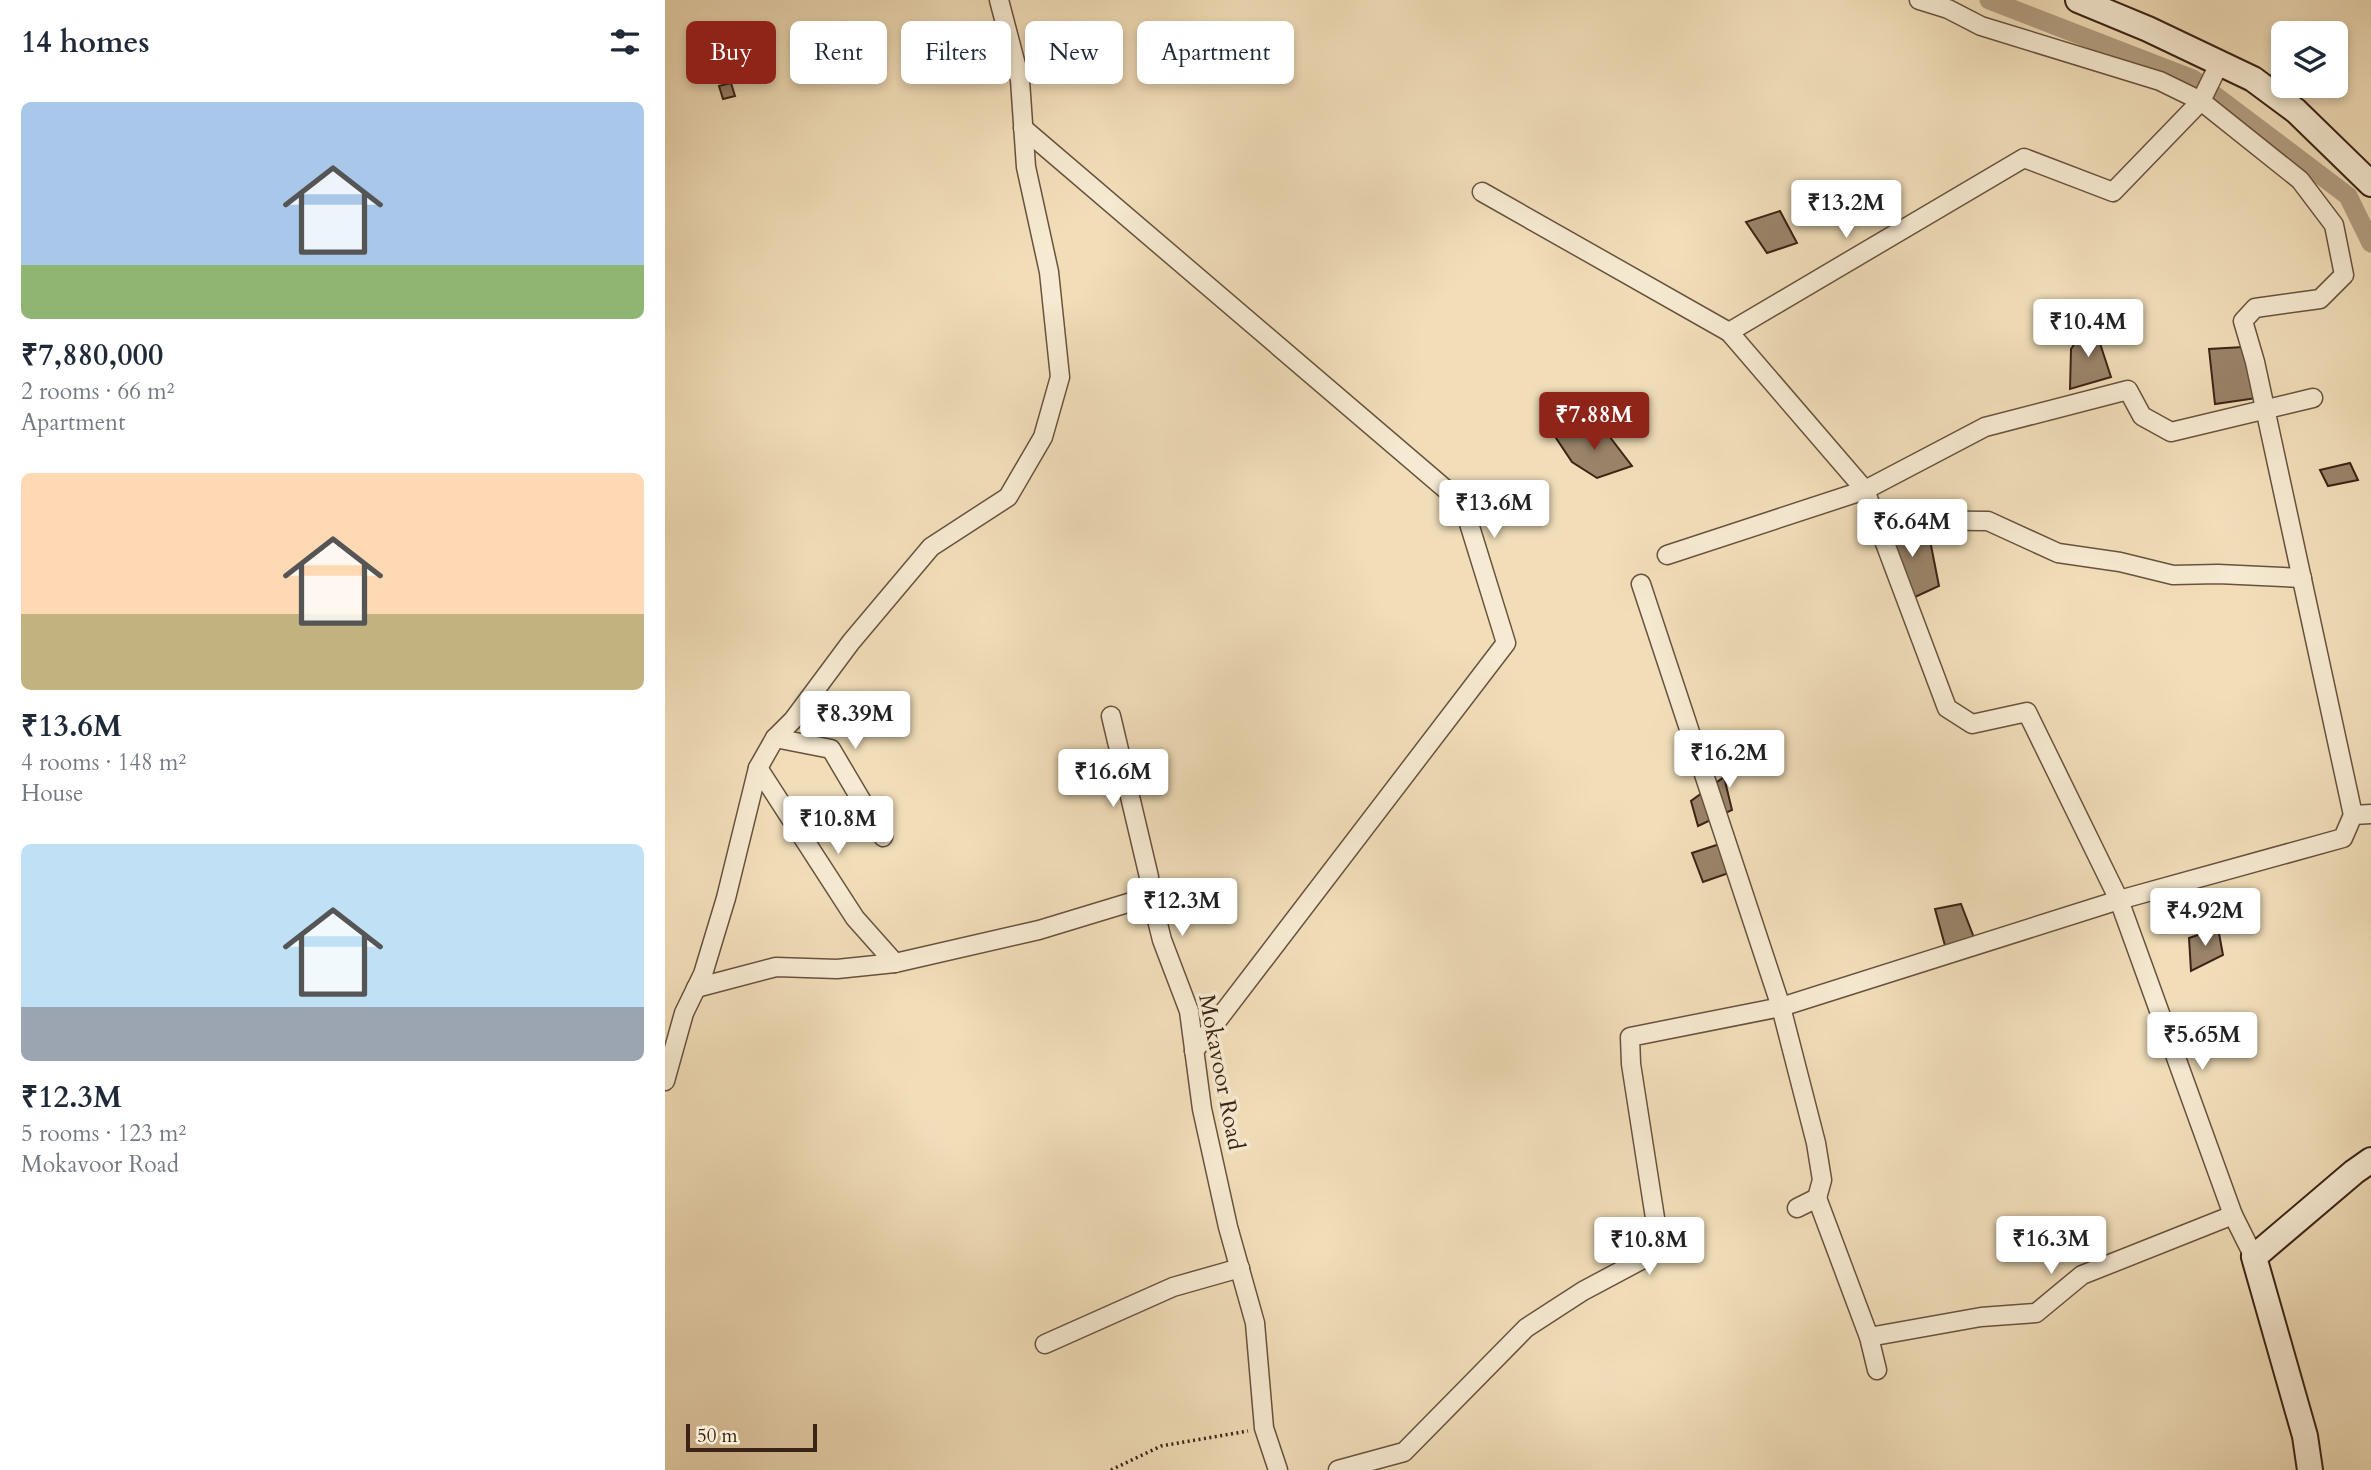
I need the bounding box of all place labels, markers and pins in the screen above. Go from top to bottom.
pin: ₹13.2M [1789,180,1903,240]
pin: ₹10.4M [2031,300,2145,359]
pin: ₹7.88M [1537,392,1651,452]
pin: ₹13.6M [1437,480,1551,540]
pin: ₹6.64M [1855,500,1969,559]
pin: ₹8.39M [798,692,912,751]
pin: ₹16.2M [1672,730,1786,790]
pin: ₹16.6M [1056,750,1170,809]
pin: ₹10.8M [781,796,895,856]
pin: ₹12.3M [1125,878,1239,938]
pin: ₹4.92M [2148,888,2262,948]
pin: ₹5.65M [2145,1012,2259,1072]
pin: ₹16.3M [1994,1216,2108,1276]
pin: ₹10.8M [1592,1218,1706,1277]

